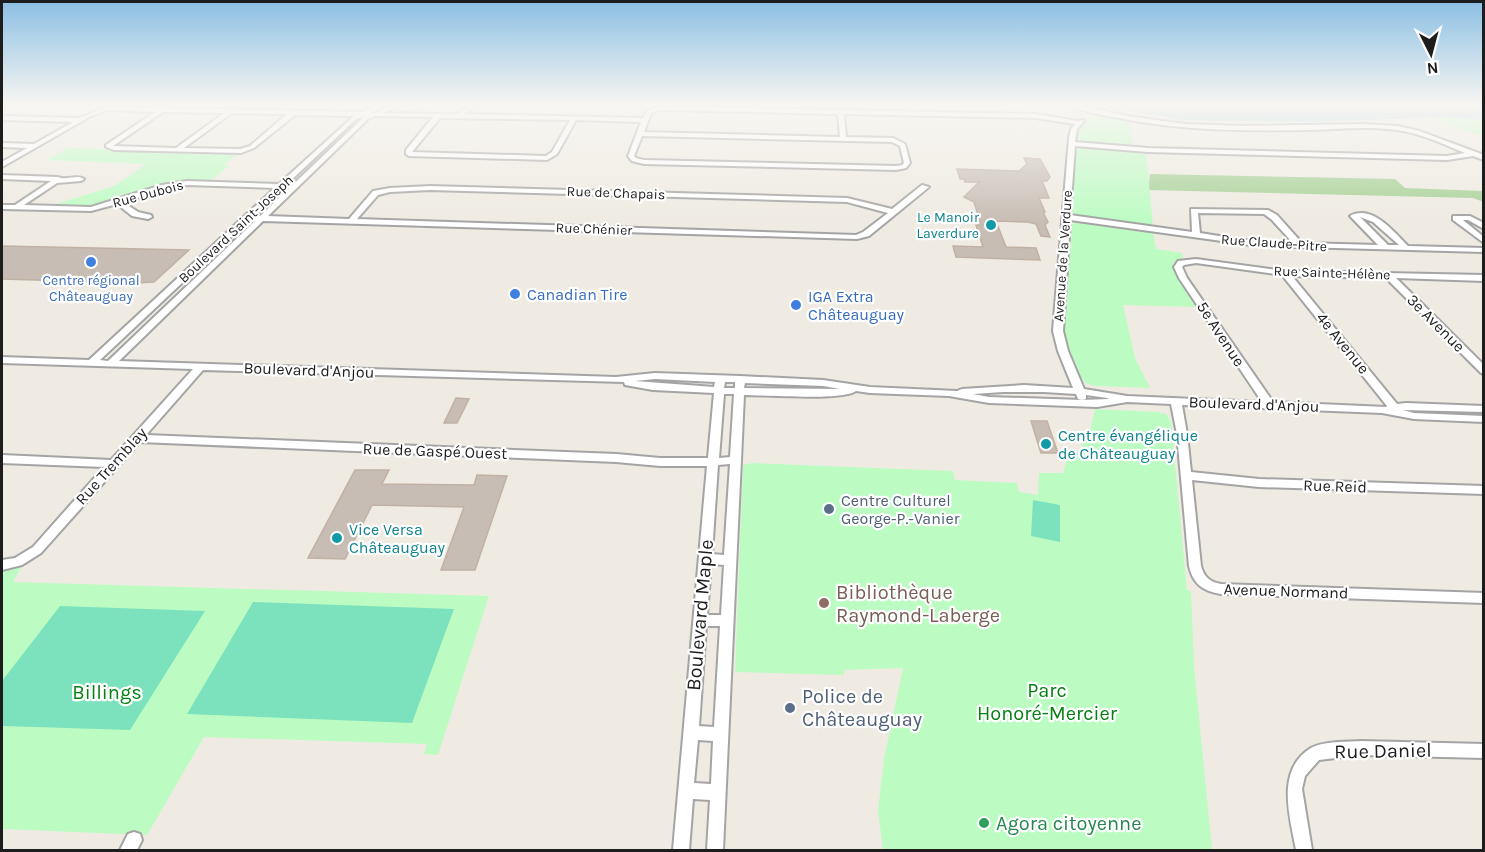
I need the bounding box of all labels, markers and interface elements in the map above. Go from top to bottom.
north arrow [1401,24,1461,84]
text: N [1426,58,1439,78]
street label: Boulevard Saint-Joseph [175,171,297,287]
street label: Rue Dubois [111,176,185,212]
street label: Rue de Chapais [566,183,666,203]
street label: Avenue de la Verdure [1050,190,1076,322]
place label: Le Manoir Laverdure [916,209,980,242]
marker: Le Manoir Laverdure [984,218,998,232]
street label: Rue Chénier [555,219,634,239]
street label: Rue Claude-Pitre [1221,231,1327,255]
marker: Centre régional Châteauguay [84,255,98,269]
street label: Rue Sainte-Hélène [1273,262,1391,284]
place label: Centre régional Châteauguay [42,272,140,305]
place label: Canadian Tire [527,285,627,304]
marker: Canadian Tire [508,287,522,301]
place label: IGA Extra Châteauguay [808,287,905,324]
street label: 3e Avenue [1403,290,1469,356]
marker: IGA Extra Châteauguay [789,298,803,312]
street label: 5e Avenue [1193,298,1249,370]
street label: 4e Avenue [1312,308,1374,378]
street label: Boulevard d'Anjou [243,358,375,382]
street label: Boulevard d'Anjou [1188,392,1320,416]
street label: Rue Tremblay [71,423,151,509]
place label: Centre évangélique de Châteauguay [1058,426,1198,463]
marker: Centre évangélique de Châteauguay [1039,437,1053,451]
street label: Rue de Gaspé Ouest [362,439,508,463]
street label: Rue Reid [1303,475,1367,497]
place label: Centre Culturel George-P.-Vanier [841,491,960,528]
marker: Centre Culturel George-P.-Vanier [822,502,836,516]
place label: Vice Versa Châteauguay [349,520,446,557]
marker: Vice Versa Châteauguay [330,531,344,545]
street label: Boulevard Maple [682,538,718,692]
street label: Avenue Normand [1223,579,1349,603]
place label: Bibliothèque Raymond-Laberge [836,581,1000,627]
marker: Bibliothèque Raymond-Laberge [817,596,831,610]
park label: Parc Honoré-Mercier [977,679,1118,725]
park label: Billings [72,681,142,704]
place label: Police de Châteauguay [802,685,922,731]
marker: Police de Châteauguay [783,701,797,715]
street label: Rue Daniel [1334,739,1432,763]
place label: Agora citoyenne [996,812,1141,835]
marker: Agora citoyenne [977,816,991,830]

